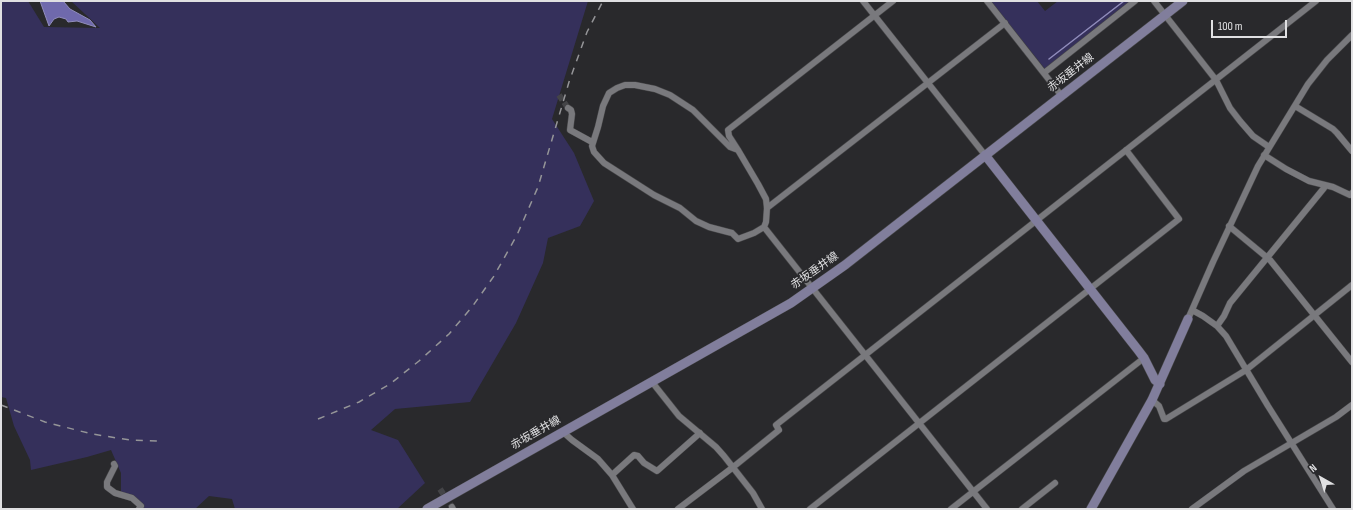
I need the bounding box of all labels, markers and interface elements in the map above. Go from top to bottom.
scale bar [1213,12,1289,38]
text: 100 m [1218,19,1243,34]
street label: 赤坂垂井線 [1045,51,1097,95]
street label: 赤坂垂井線 [789,250,841,292]
street label: 赤坂垂井線 [509,414,563,452]
north arrow [1301,458,1341,498]
text: N [1307,461,1320,475]

